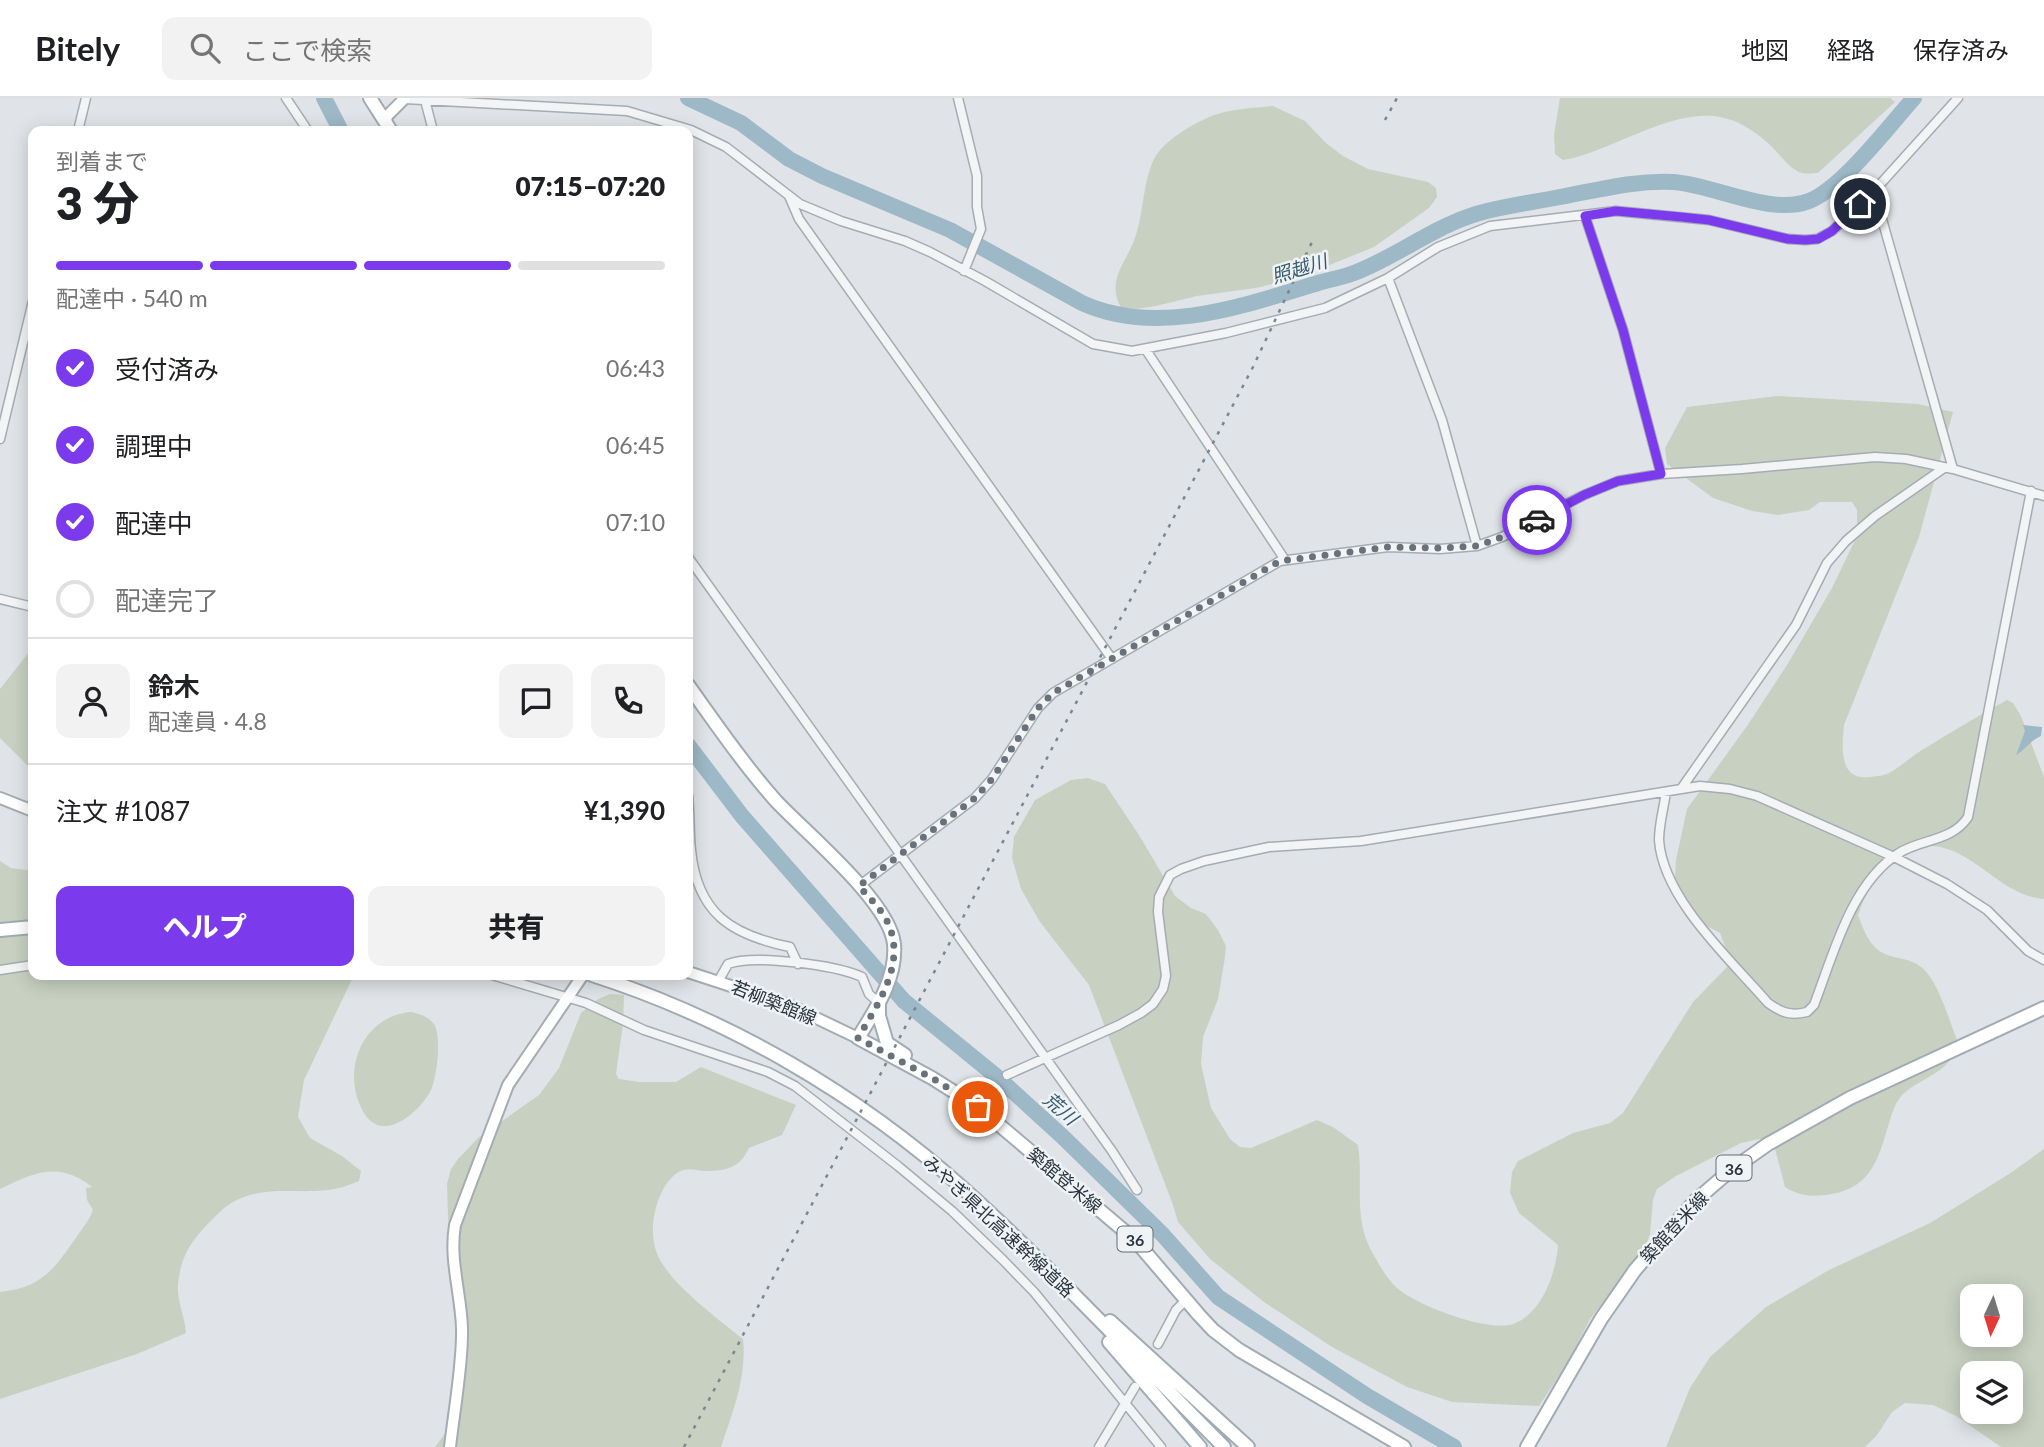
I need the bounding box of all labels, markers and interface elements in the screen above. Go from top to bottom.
search box [162,17,652,80]
text: Bitely [35,28,120,68]
icon: search [186,29,224,67]
text: ここで検索 [242,34,372,66]
text: 地図 [1741,35,1789,64]
text: 経路 [1827,35,1875,64]
text: 保存済み [1913,35,2009,64]
text: 到着まで [56,147,148,175]
text: 07:15–07:20 [515,170,665,202]
pin [1830,174,1890,234]
text: 3 分 [56,175,139,230]
icon: home [1841,185,1879,223]
water label: 照越川 [1268,248,1332,287]
text: 配達中 · 540 m [56,284,208,312]
icon: check [56,349,94,387]
text: 受付済み [115,353,219,385]
text: 06:43 [606,354,665,382]
icon: check [56,426,94,464]
text: 調理中 [115,430,193,462]
text: 06:45 [606,431,665,459]
courier [1502,485,1572,555]
icon: car [1518,501,1556,539]
icon: check [56,503,94,541]
text: 配達中 [115,507,193,539]
text: 07:10 [606,508,665,536]
text: 配達完了 [115,584,219,616]
button: person [56,664,130,738]
button: chat [499,664,573,738]
button: phone [591,664,665,738]
text: 鈴木 [148,670,200,702]
text: 配達員 · 4.8 [148,707,267,735]
text: ¥1,390 [584,794,665,826]
text: 注文 #1087 [56,795,190,827]
button: ヘルプ [56,886,354,966]
button: 共有 [368,886,665,966]
street label: 若柳築館線 [728,975,820,1029]
pin [948,1077,1008,1137]
water label: 荒川 [1039,1087,1084,1130]
icon: bag [959,1088,997,1126]
street label: 築館登米線 [1023,1143,1107,1217]
street label: みやぎ県北高速幹線道路 [919,1150,1079,1302]
road number: 36 [1716,1156,1752,1180]
street label: 築館登米線 [1635,1187,1713,1267]
road number: 36 [1118,1226,1152,1252]
north arrow [1960,1284,2023,1348]
map controls [1960,1284,2023,1424]
button: layers [1960,1361,2023,1424]

